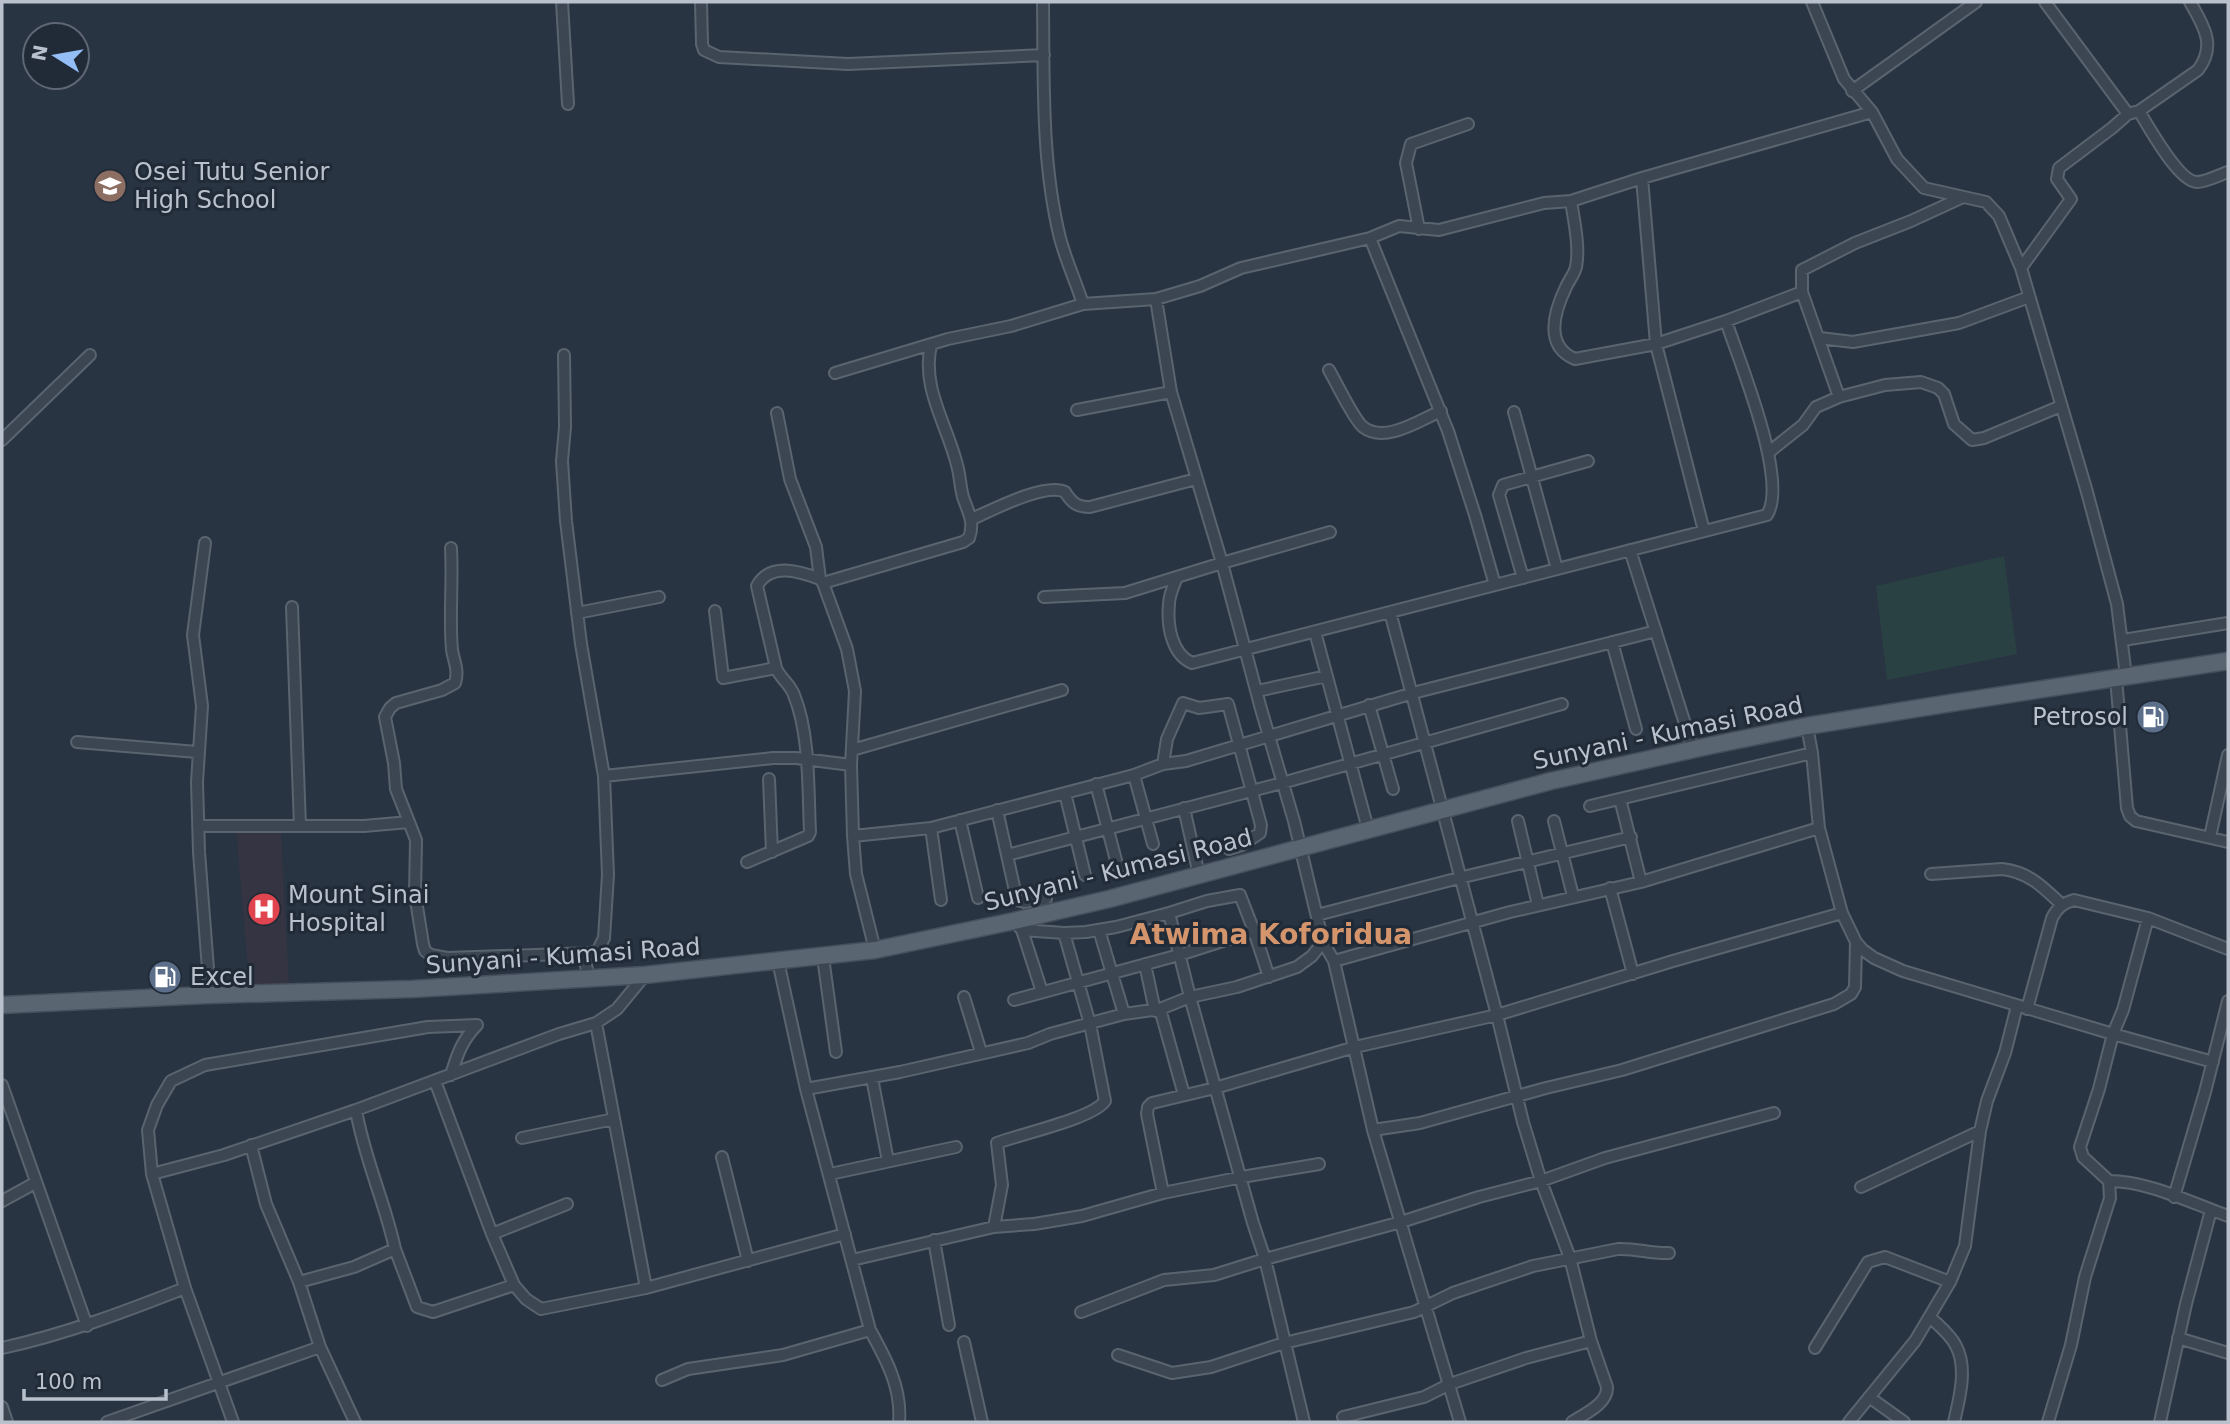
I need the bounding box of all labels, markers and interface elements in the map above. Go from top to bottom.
north arrow [21,21,91,91]
text: N [27,43,52,63]
place label: Osei Tutu Senior High School [134,158,329,214]
school or university icon: Osei Tutu Senior High School [91,167,129,205]
street label: Sunyani - Kumasi Road [1530,691,1806,775]
fuel station icon: Petrosol [2134,698,2172,736]
place label: Petrosol [2032,703,2128,731]
street label: Sunyani - Kumasi Road [981,823,1255,917]
place label: Mount Sinai Hospital [288,881,429,937]
hospital icon: Mount Sinai Hospital [245,890,283,928]
district label: Atwima Koforidua [1130,918,1412,951]
street label: Sunyani - Kumasi Road [425,932,701,980]
fuel station icon: Excel [146,958,184,996]
place label: Excel [190,963,254,991]
scale bar [24,1358,166,1402]
text: 100 m [35,1370,102,1394]

